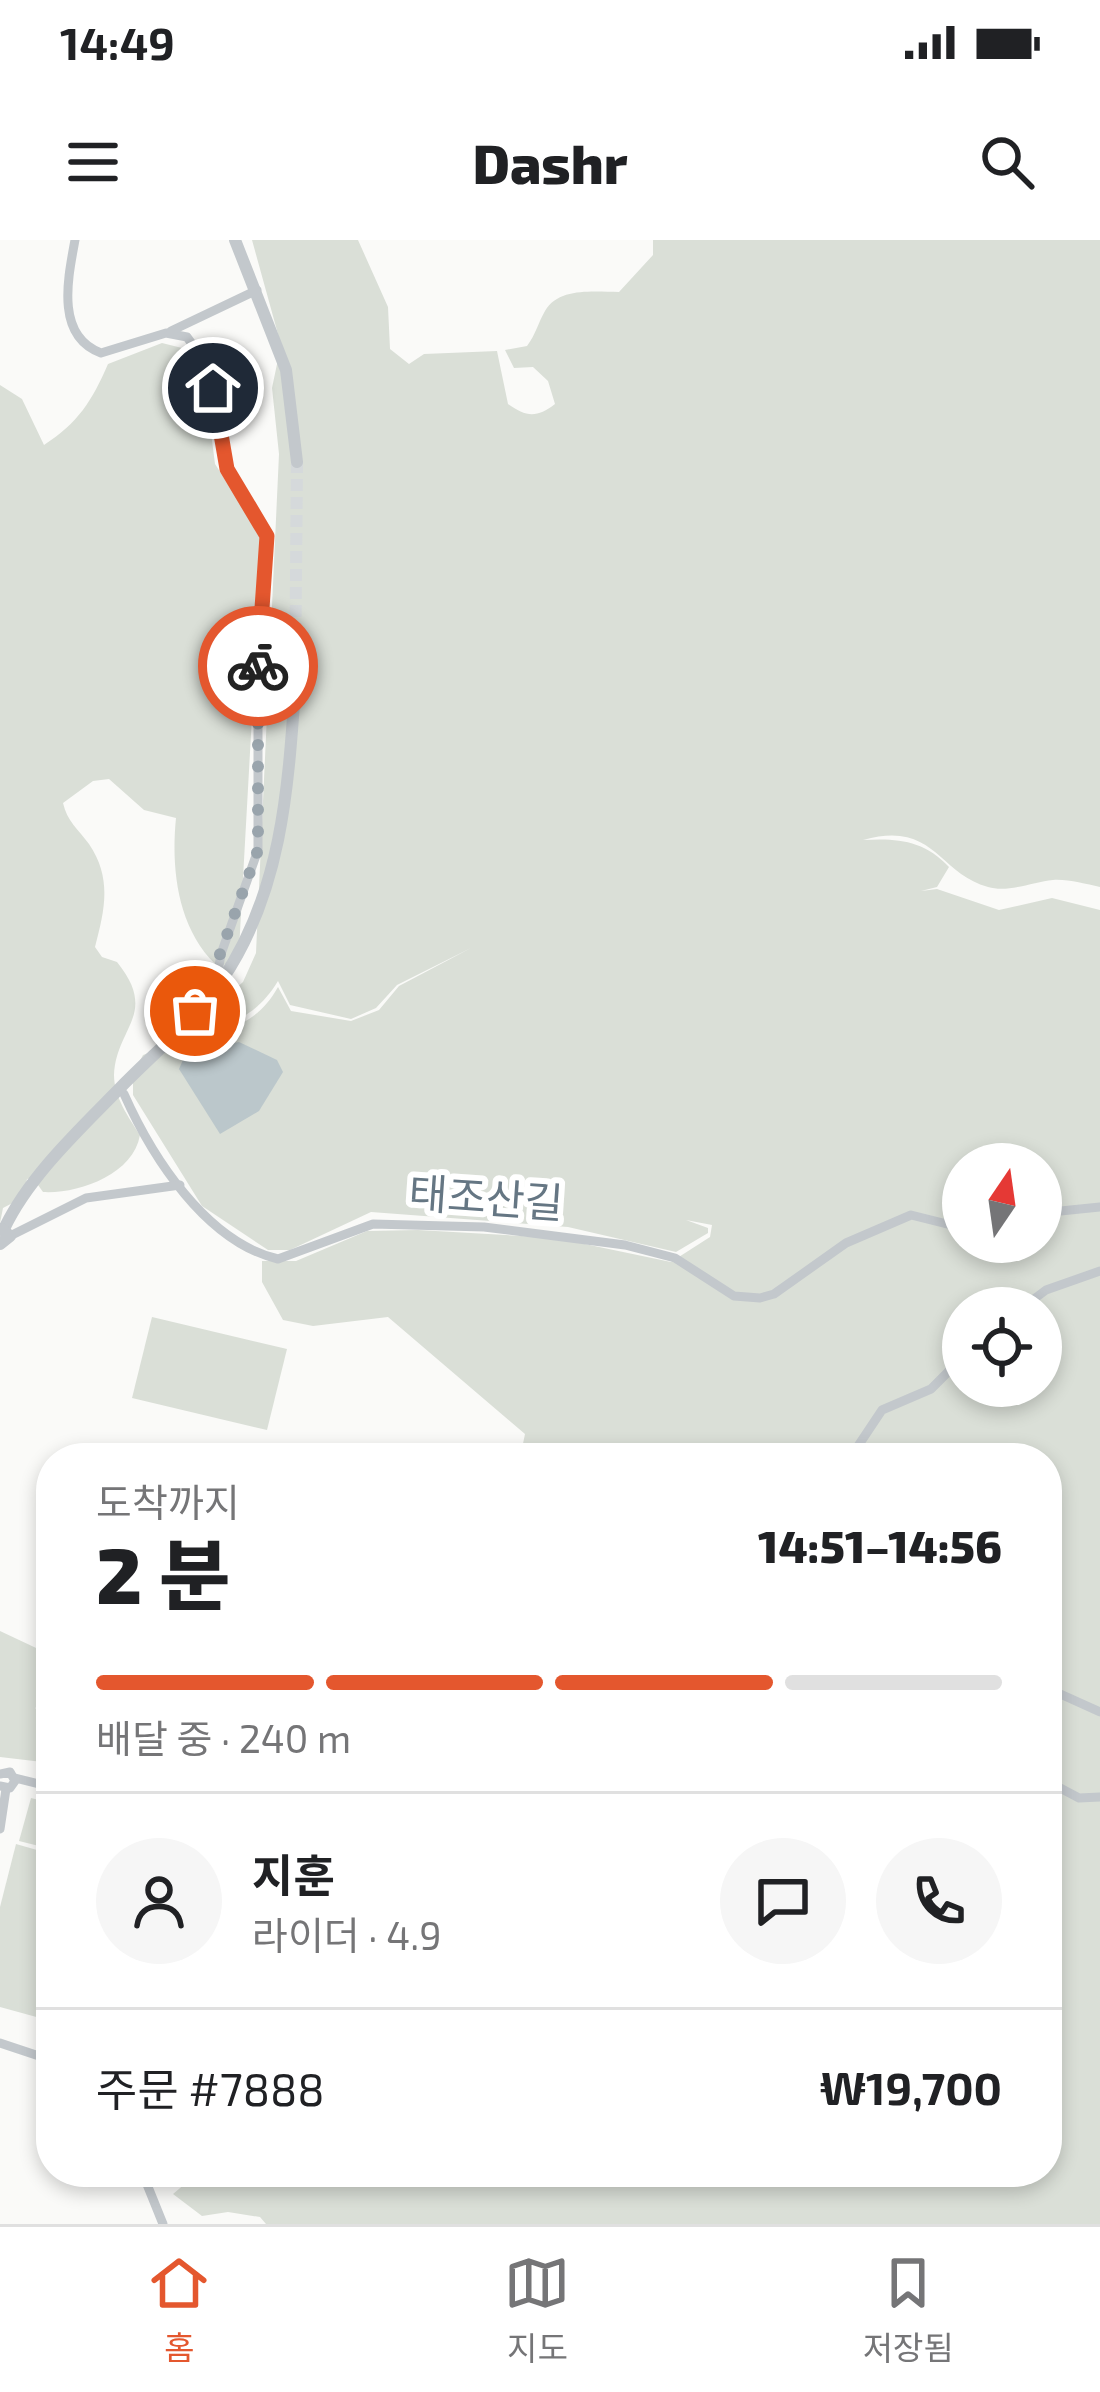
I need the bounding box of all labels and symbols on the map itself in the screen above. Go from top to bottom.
pin [162,337,264,439]
courier [198,606,318,726]
pin [144,960,246,1062]
north arrow [942,1143,1062,1263]
street label: 태조산길 [407,1166,565,1226]

